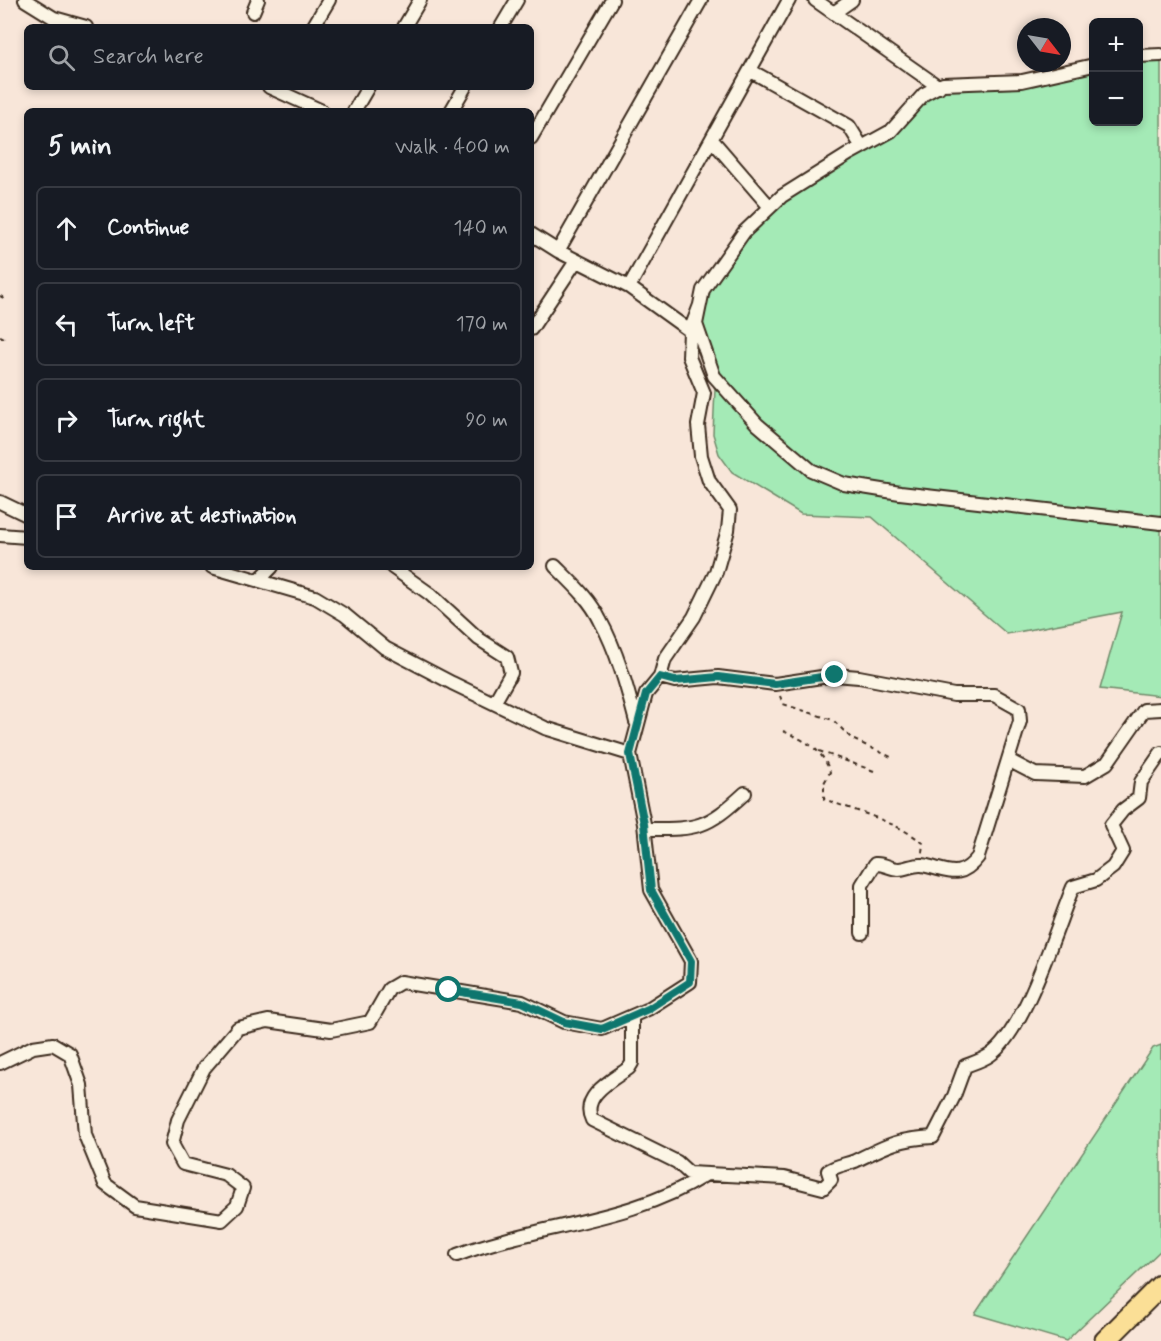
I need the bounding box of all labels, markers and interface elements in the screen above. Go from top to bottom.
north arrow [1017,18,1071,72]
map controls [1089,18,1143,126]
button: + [1089,18,1143,72]
search box [24,24,534,90]
icon: search [45,41,78,74]
text: Search here [93,43,204,71]
button: − [1089,72,1143,126]
text: 5 min [48,130,112,164]
text: Walk · 400 m [395,134,510,161]
icon: ahead [50,212,83,245]
text: Continue [107,214,189,242]
text: 140 m [454,215,508,242]
icon: left [50,308,83,341]
text: Turn left [107,310,195,338]
text: 170 m [456,311,508,338]
icon: right [50,404,83,437]
text: Turn right [107,406,205,434]
text: 90 m [465,407,508,434]
icon: arrive [50,500,83,533]
text: Arrive at destination [107,502,297,530]
route end [821,661,847,687]
route start [435,976,461,1002]

